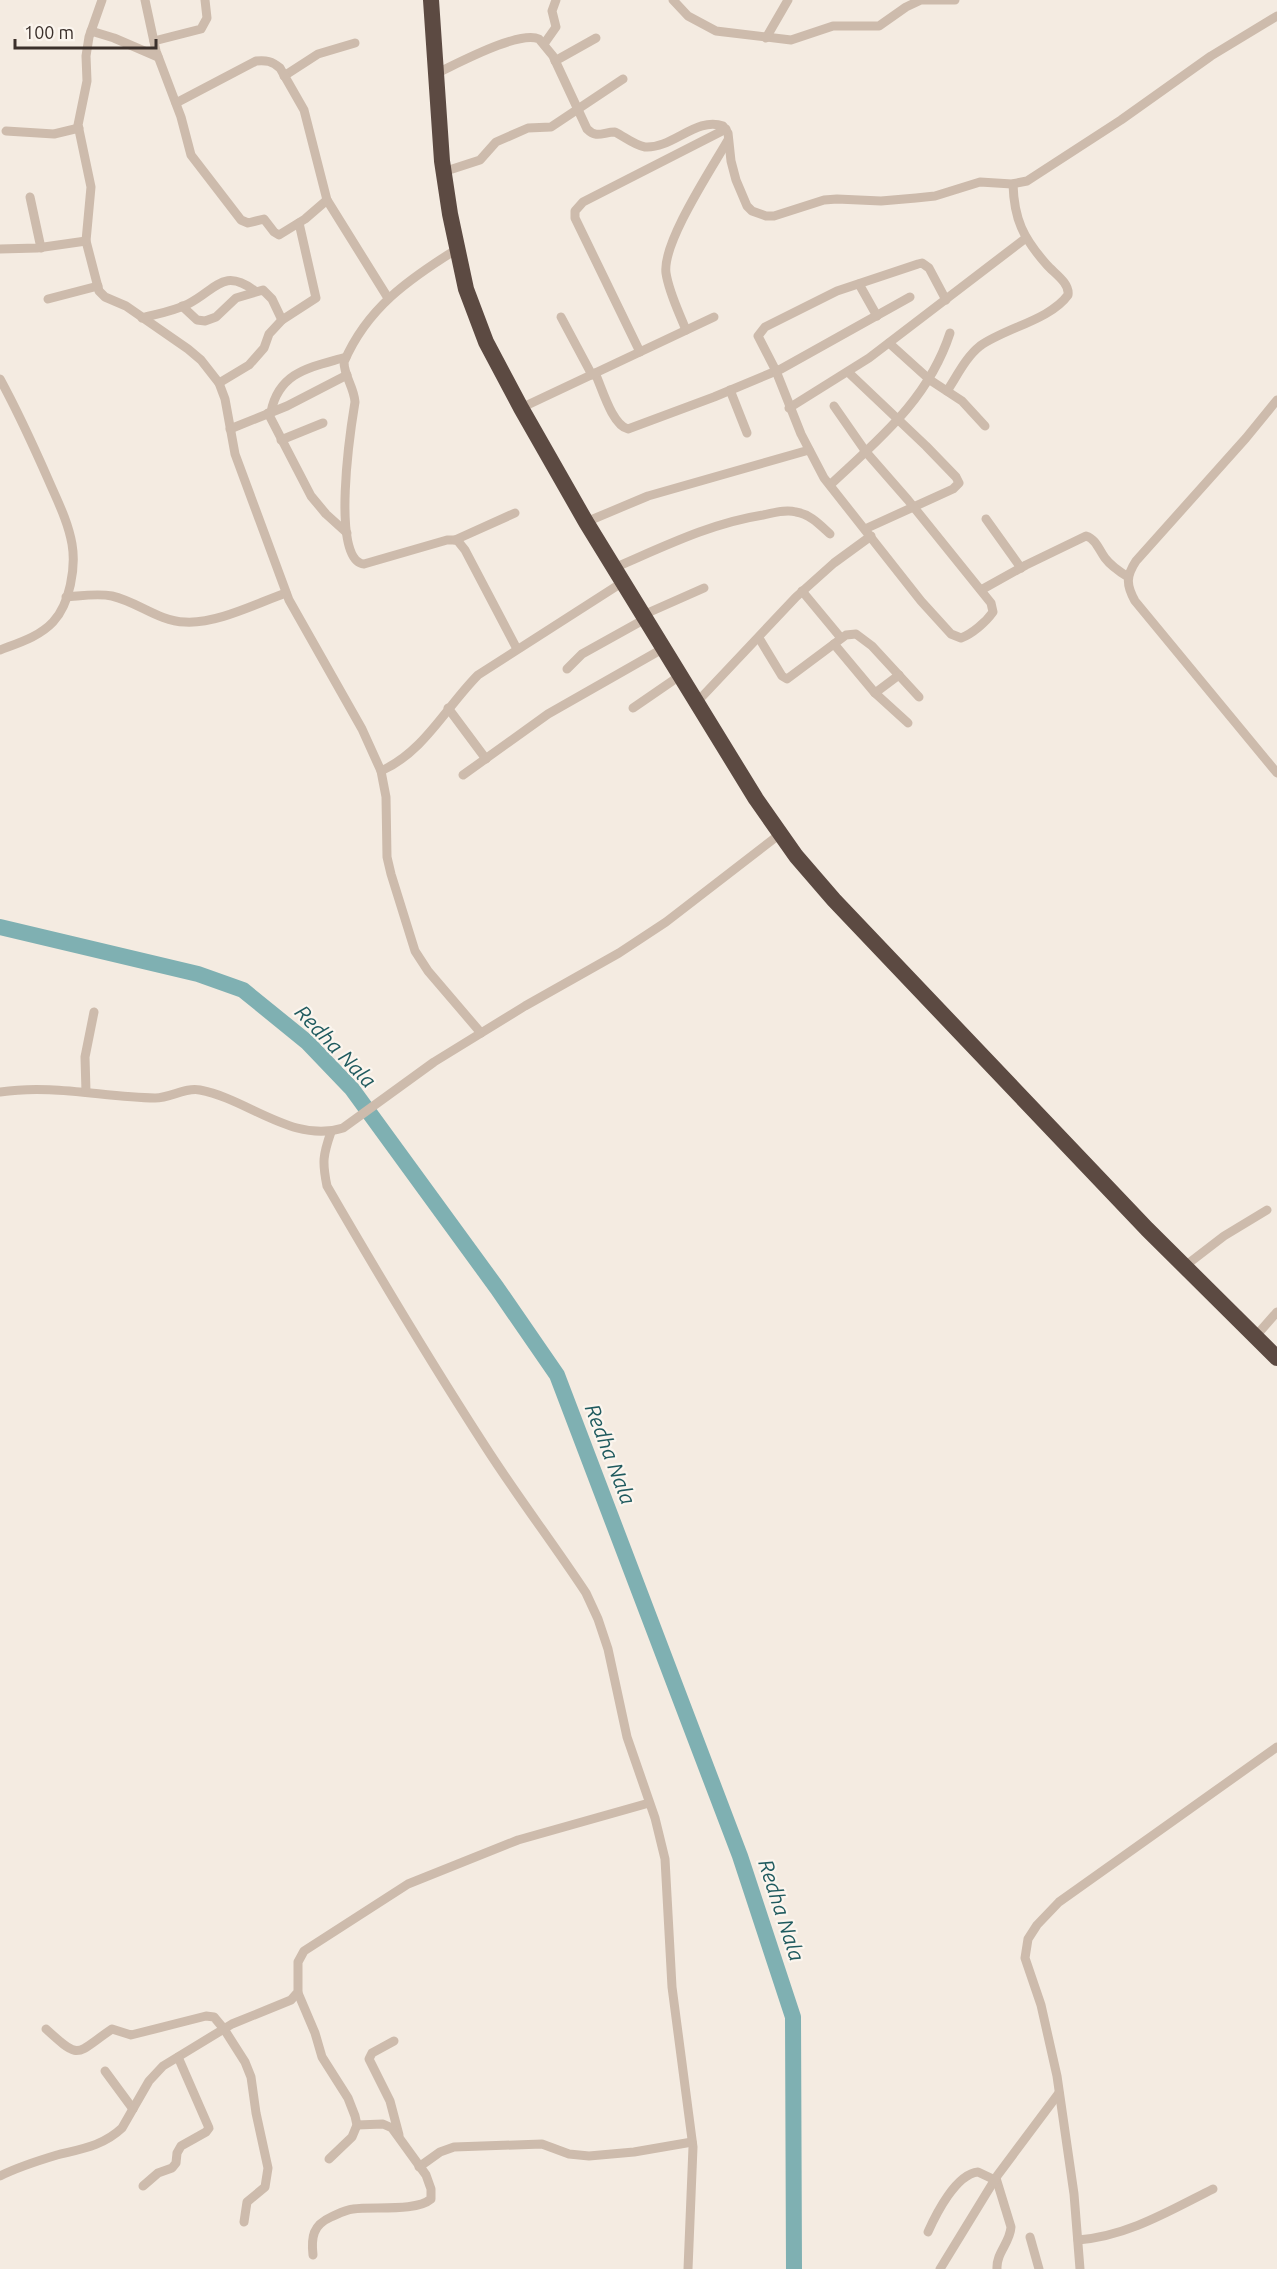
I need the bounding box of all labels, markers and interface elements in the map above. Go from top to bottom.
scale bar [15,12,156,50]
text: 100 m [24,22,74,42]
water label: Redha Nala [291,1000,381,1092]
water label: Redha Nala [581,1400,641,1508]
water label: Redha Nala [754,1856,810,1964]

